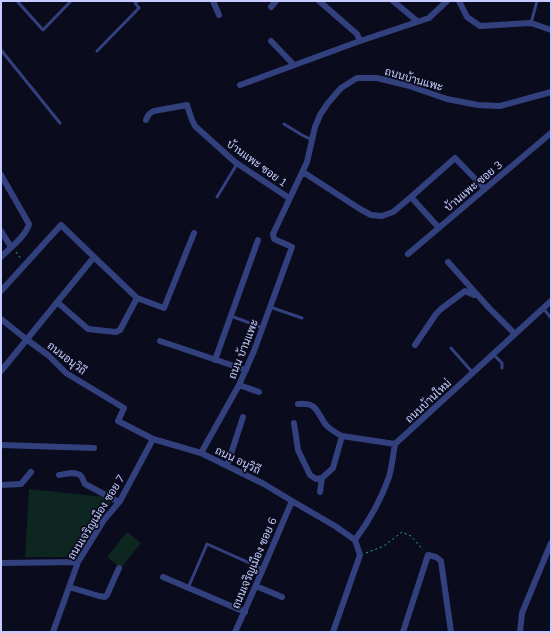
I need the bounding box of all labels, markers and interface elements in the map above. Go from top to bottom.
street label: ถนนบ้านแพะ [383,64,445,94]
street label: บ้านแพะ ซอย 1 [224,136,290,190]
street label: บ้านแพะ ซอย 3 [441,158,505,214]
street label: ถนน บ้านแพะ [225,317,261,381]
street label: ถนนอนุวิถี [43,338,90,379]
street label: ถนนบ้านใหม่ [401,375,454,426]
street label: ถนน อนุวิถี [212,442,263,479]
street label: ถนนเจริญเมือง ซอย 7 [64,472,128,562]
street label: ถนนเจริญเมือง ซอย 6 [228,515,280,611]

